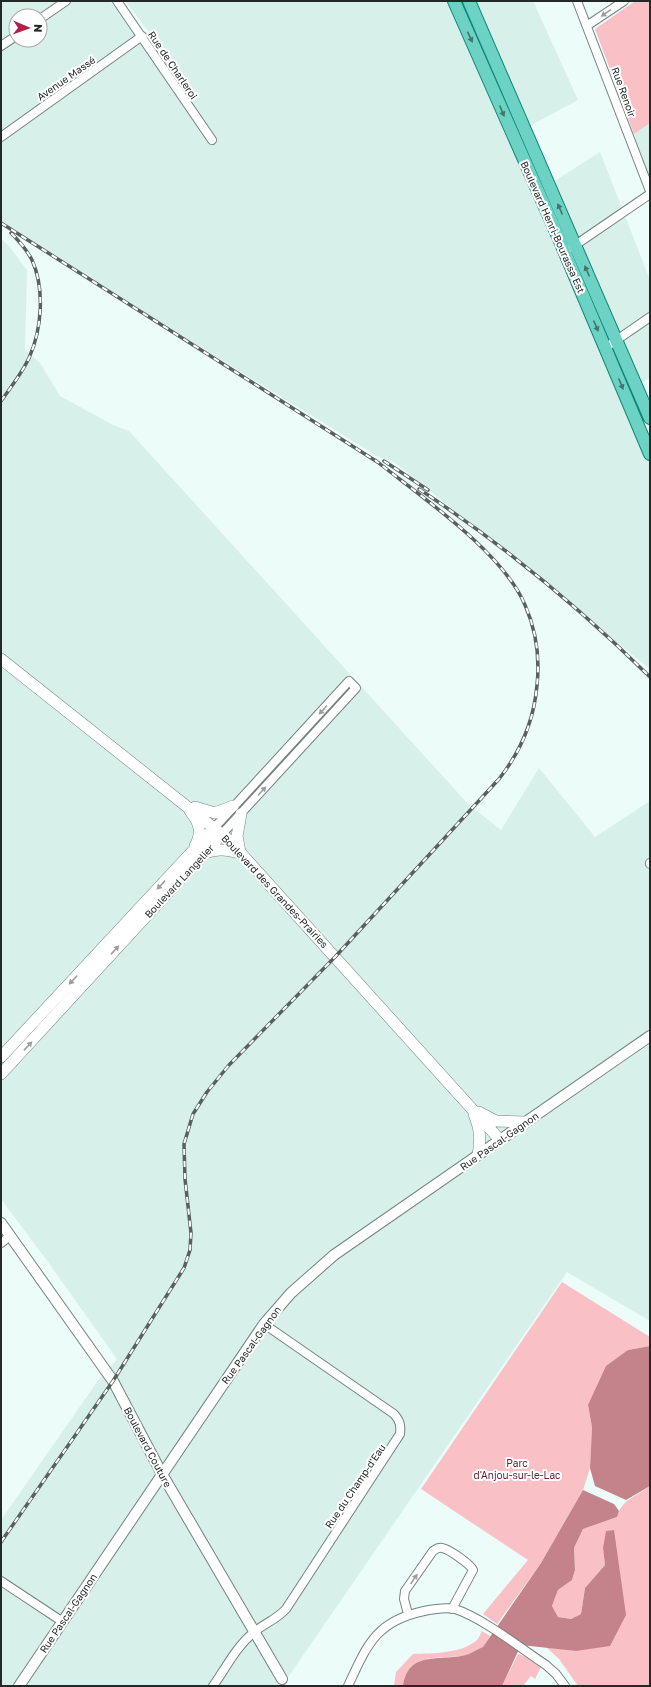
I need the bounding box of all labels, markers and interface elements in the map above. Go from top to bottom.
north arrow [8,8,48,48]
one-way arrow [601,9,611,17]
text: N [32,24,45,33]
street label: Rue de Charleroi [146,29,200,101]
one-way arrow [467,31,473,42]
street label: Avenue Massé [35,53,98,103]
street label: Rue Renoir [609,65,639,119]
one-way arrow [499,105,505,116]
street label: Boulevard Henri-Bourassa Est [518,159,588,295]
one-way arrow [557,203,563,215]
one-way arrow [584,265,590,276]
one-way arrow [593,320,599,332]
one-way arrow [618,378,624,390]
one-way arrow [318,705,327,715]
one-way arrow [257,786,266,795]
street label: Boulevard des Grandes-Prairies [219,832,331,950]
street label: Boulevard Langelier [142,842,216,920]
one-way arrow [157,880,166,890]
one-way arrow [111,945,120,955]
one-way arrow [68,975,77,985]
one-way arrow [23,1040,32,1051]
street label: Rue Pascal-Gagnon [457,1109,541,1173]
street label: Rue Pascal-Gagnon [219,1304,283,1386]
street label: Boulevard Couture [122,1405,174,1489]
street label: Rue du Champ-d'Eau [322,1442,388,1530]
park label: Parc d'Anjou-sur-le-Lac [474,1457,561,1481]
street label: Rue Pascal-Gagnon [37,1571,99,1655]
one-way arrow [410,1573,418,1584]

